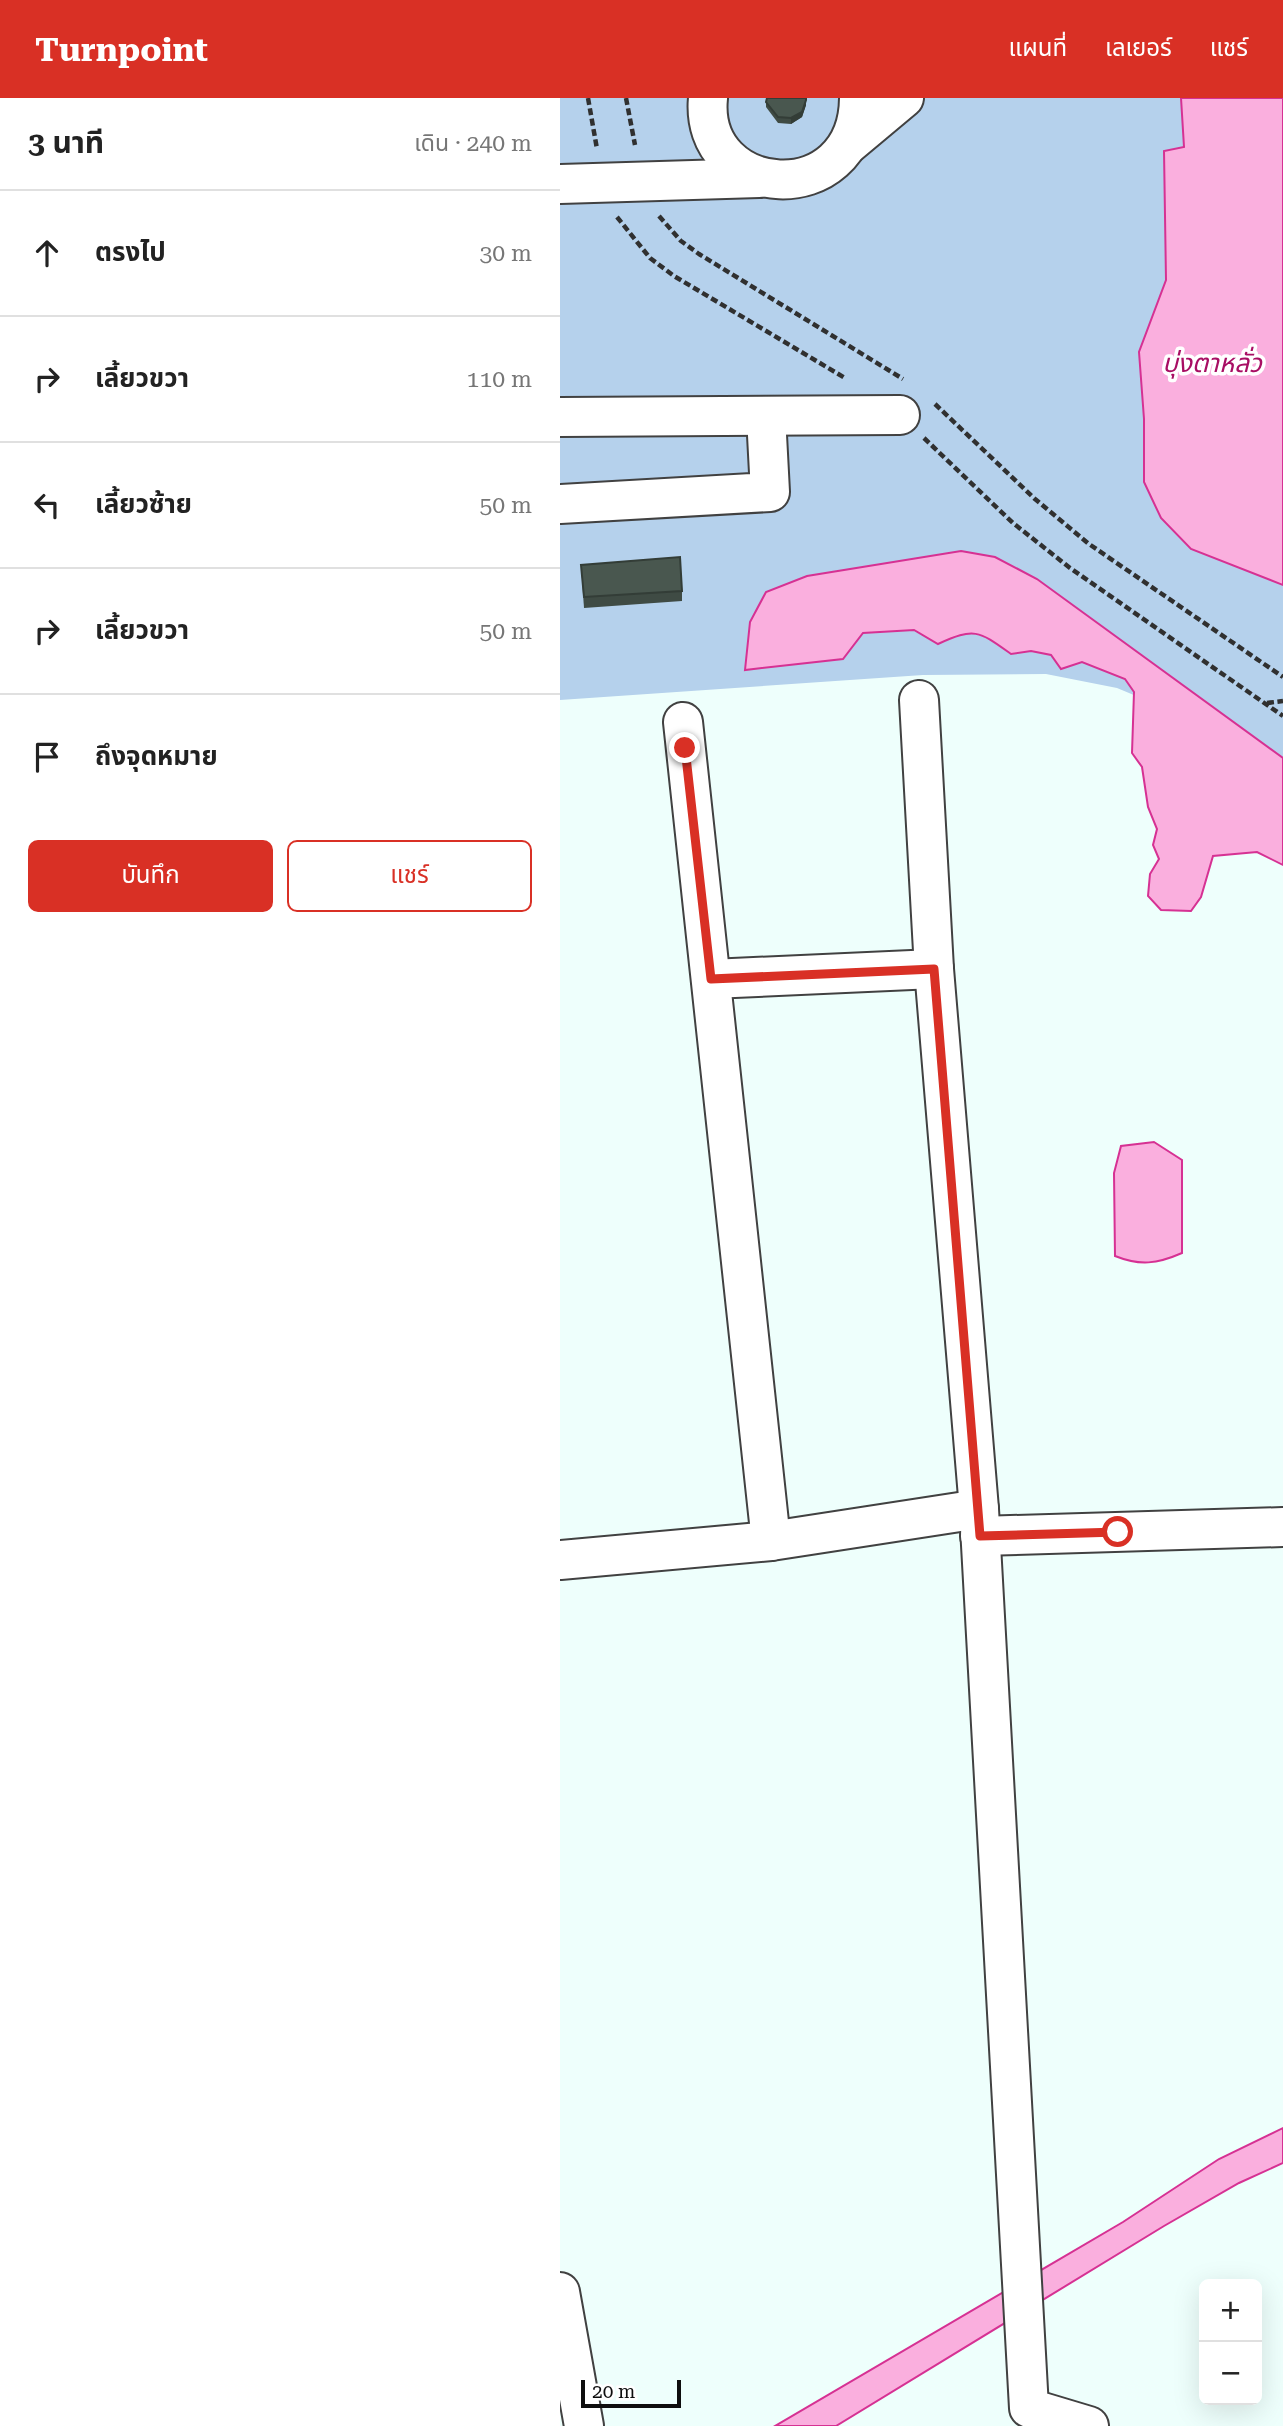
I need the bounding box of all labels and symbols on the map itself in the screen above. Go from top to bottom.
water label: บุ่งตาหลั่ว [1162,346,1263,379]
route end [669,732,700,763]
route start [1102,1516,1133,1547]
scale bar [581,2377,681,2409]

